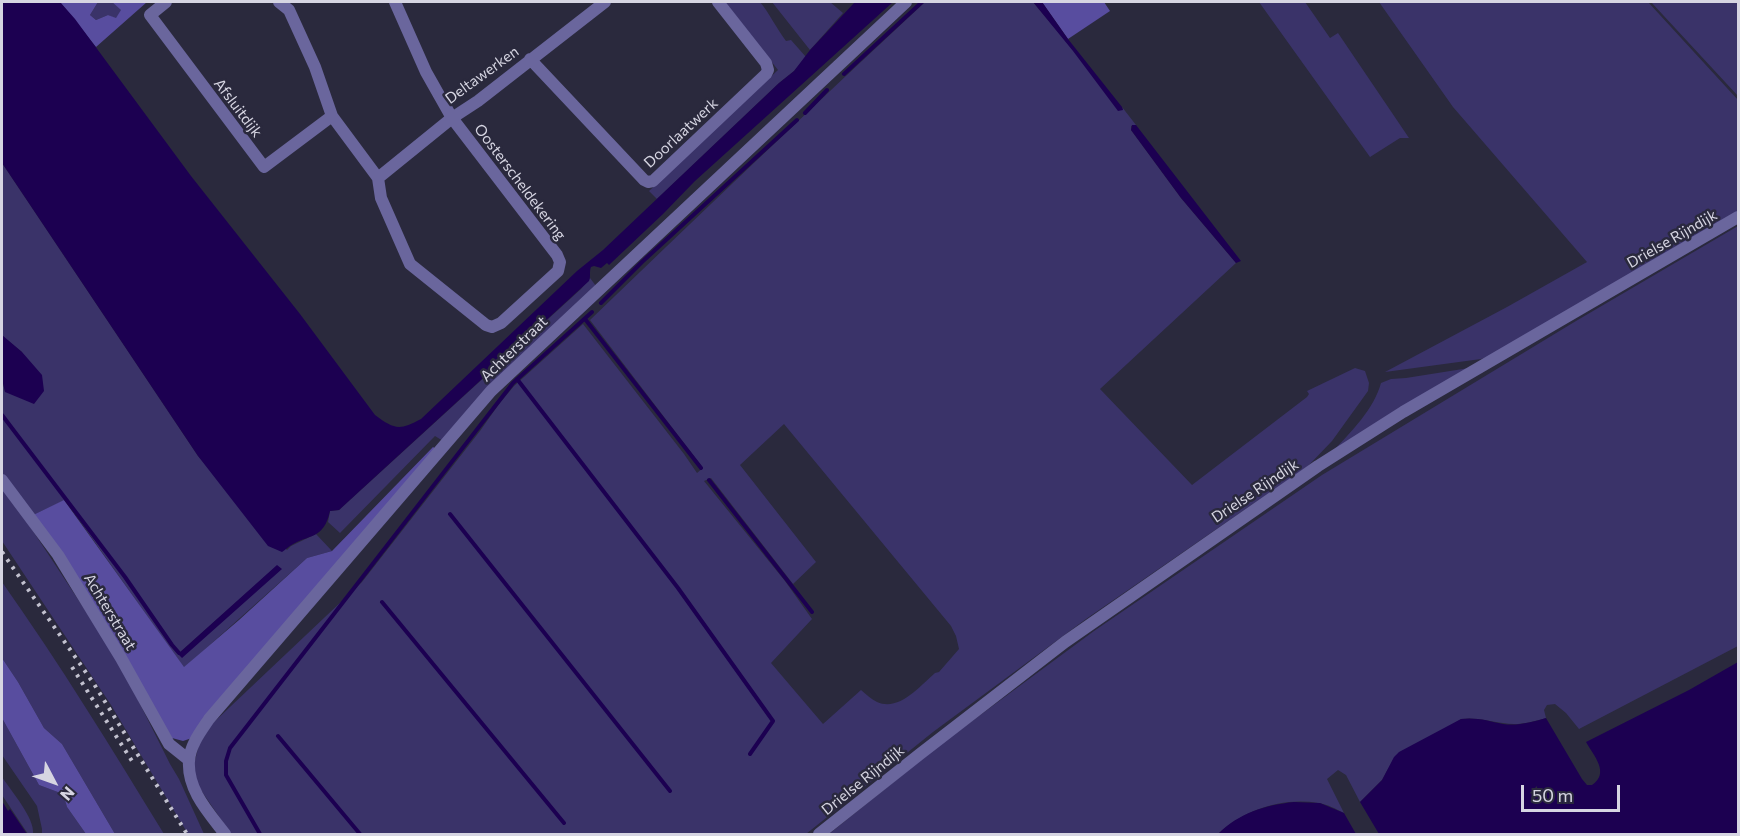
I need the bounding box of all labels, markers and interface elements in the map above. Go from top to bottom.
street label: Deltawerken [442,42,522,108]
street label: Afsluitdijk [210,75,266,141]
street label: Doorlaatwerk [640,94,722,172]
street label: Oosterscheldekering [470,120,570,244]
street label: Drielse Rijndijk [1624,206,1720,272]
street label: Achterstraat [477,313,551,385]
street label: Drielse Rijndijk [1208,455,1302,527]
street label: Achterstraat [80,570,140,654]
street label: Drielse Rijndijk [818,741,908,819]
north arrow [24,752,84,812]
scale bar [1524,773,1623,811]
text: N [57,783,79,805]
text: 50 m [1532,784,1573,806]

